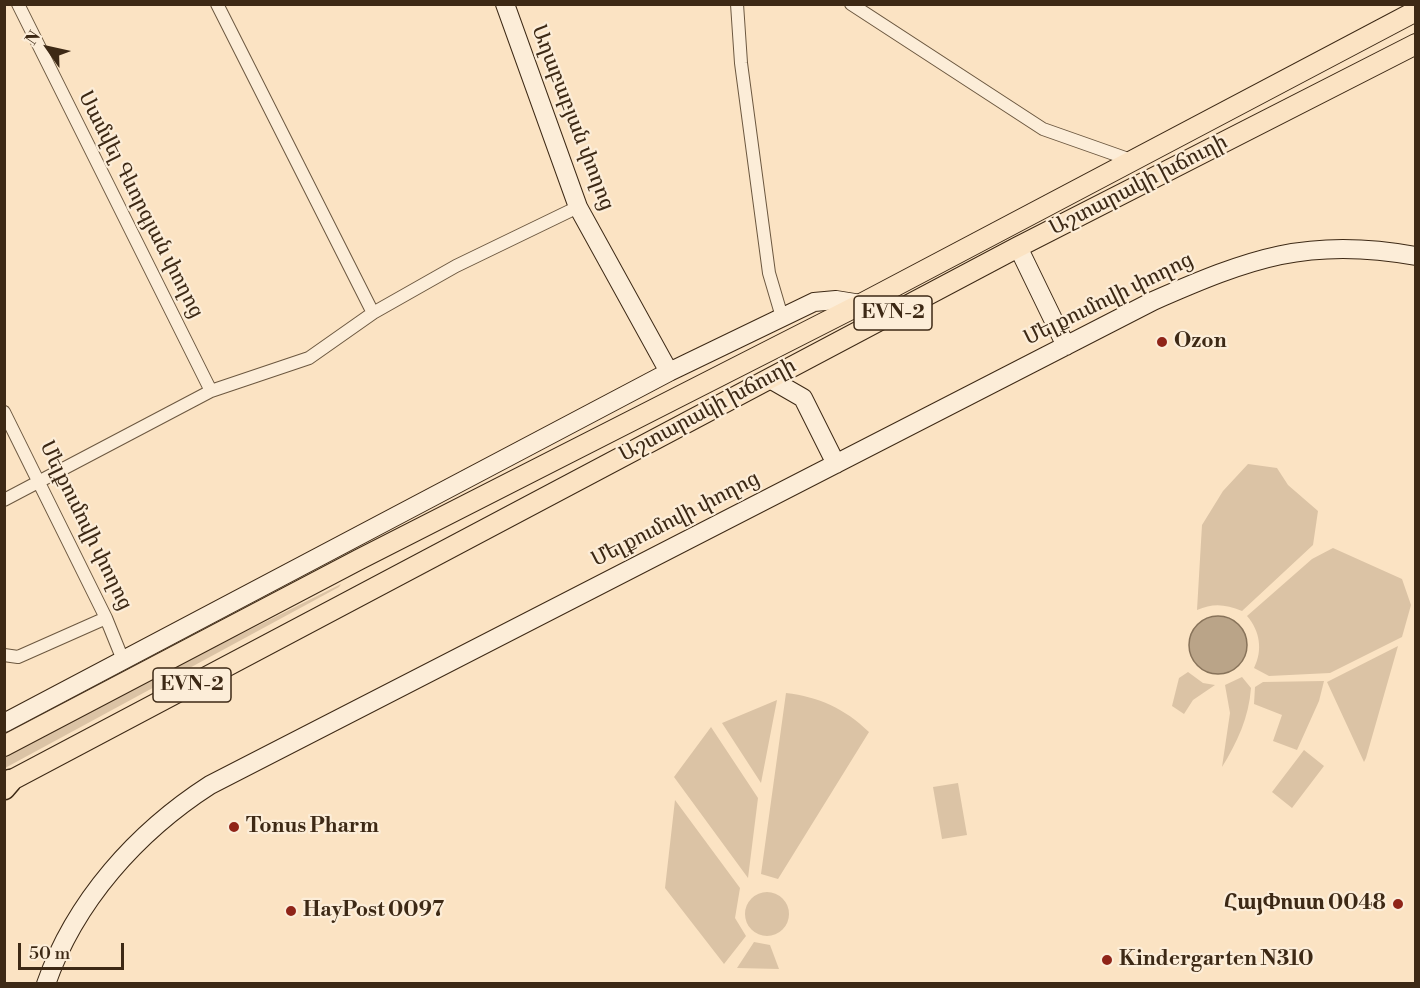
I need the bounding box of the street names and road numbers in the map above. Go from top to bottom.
street label: Աղաբաբյան փողոց [525,22,619,214]
street label: Սամվել Գևորգյան փողոց [72,87,208,323]
street label: Աշտարակի խճուղի [1046,130,1232,242]
street label: Մելքումովի փողոց [1020,248,1198,352]
road number: EVN-2 [854,296,932,330]
street label: Աշտարակի խճուղի [615,354,801,468]
street label: Մելքումովի փողոց [33,437,137,615]
street label: Մելքումովի փողոց [588,467,764,573]
road number: EVN-2 [153,668,231,702]

